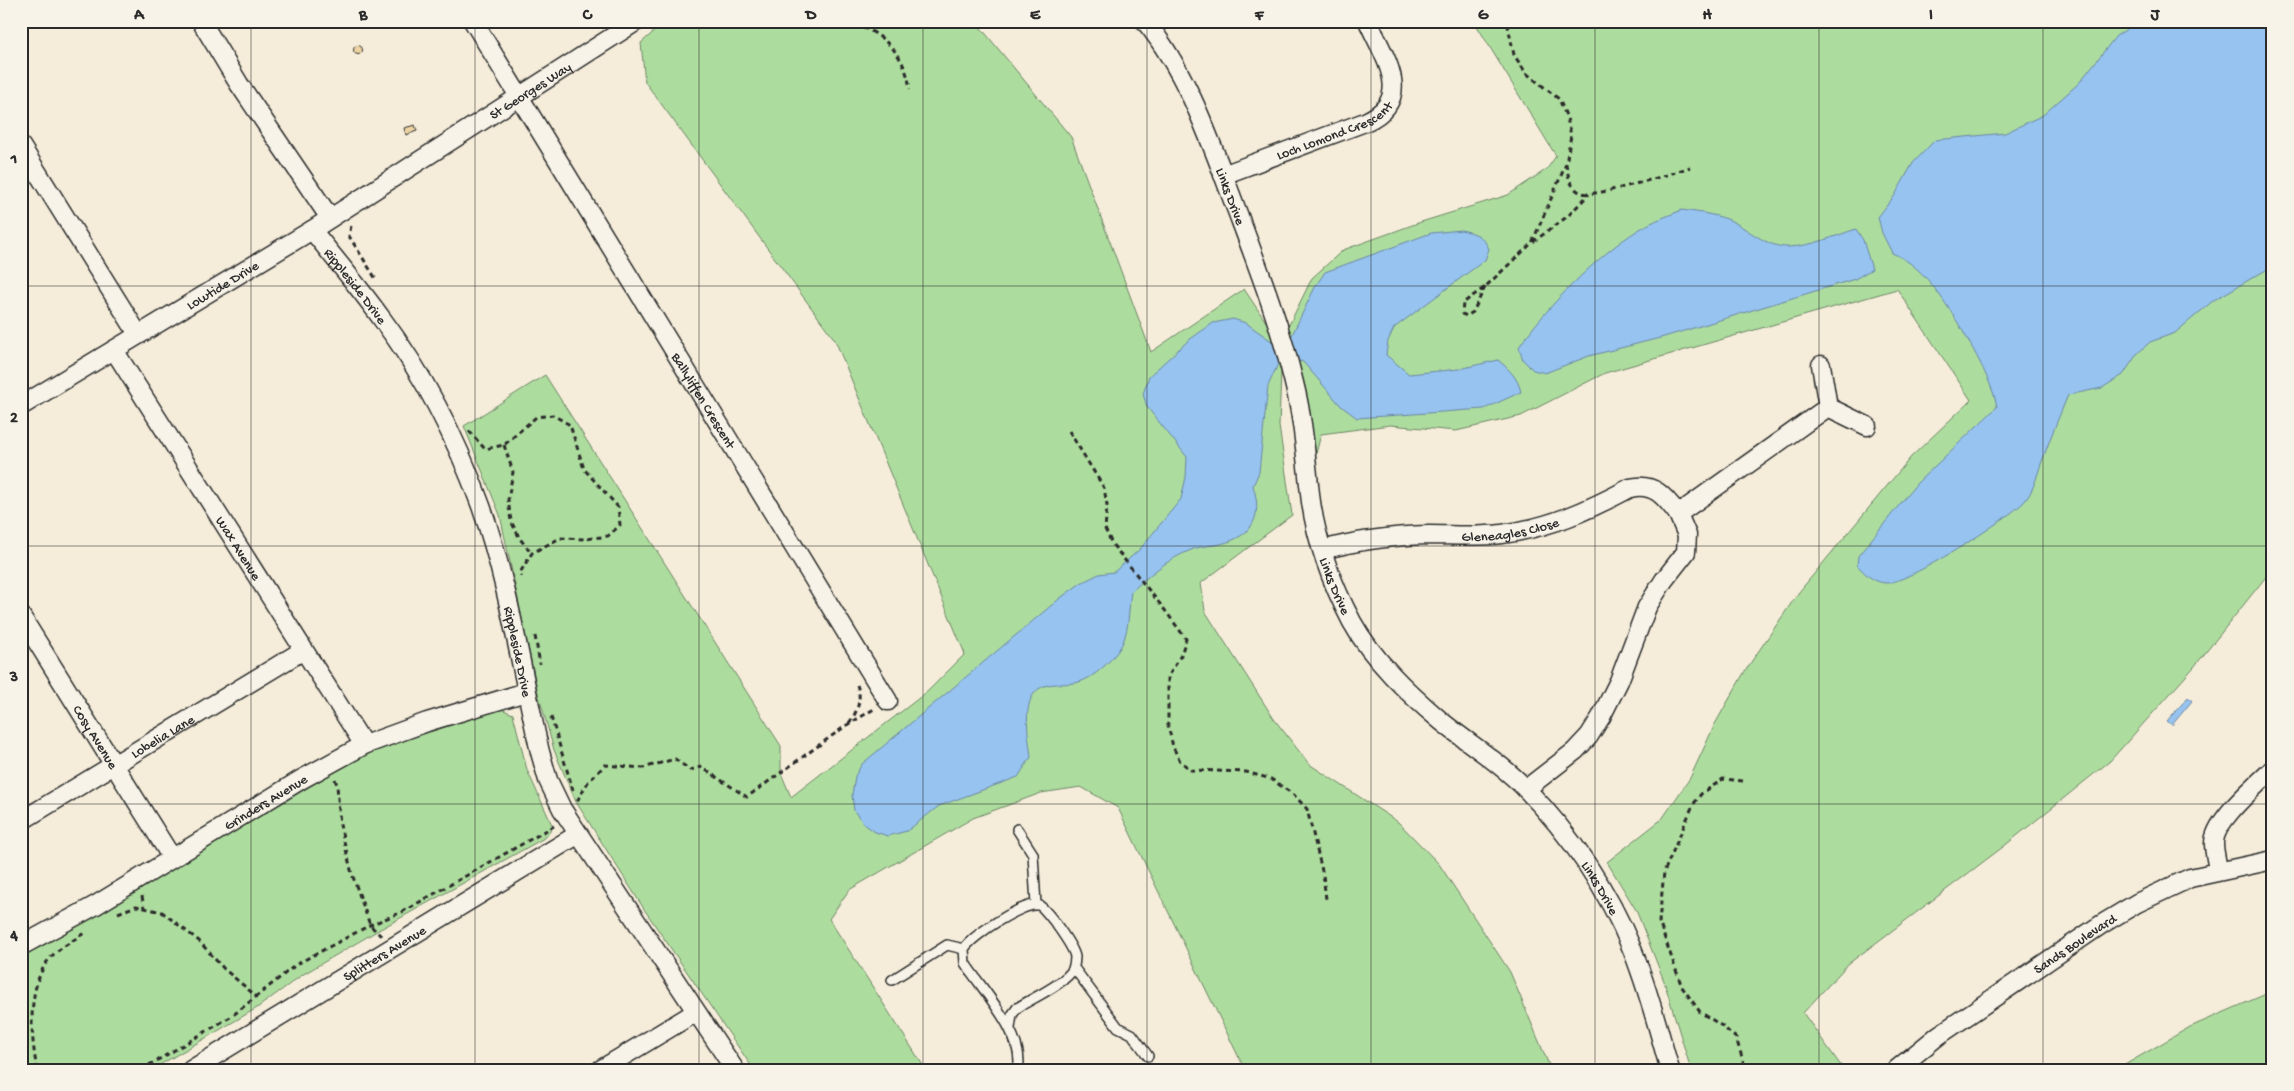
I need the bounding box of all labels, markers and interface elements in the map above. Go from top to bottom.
text: A [133,7,145,26]
text: B [358,7,368,26]
text: C [582,7,593,26]
text: D [804,7,817,26]
text: E [1030,7,1041,26]
text: F [1254,7,1265,26]
text: G [1478,7,1489,26]
text: H [1702,7,1712,26]
text: I [1929,7,1933,26]
text: J [2150,7,2161,26]
street label: St Georges Way [487,59,575,125]
street label: Loch Lomond Crescent [1275,98,1399,165]
text: 1 [10,151,17,170]
street label: Links Drive [1210,166,1248,229]
street label: Rippleside Drive [319,246,390,329]
street label: Lowtide Drive [184,258,263,315]
street label: Ballyliffen Crescent [666,349,739,453]
text: 2 [10,410,18,429]
street label: Wax Avenue [210,514,264,585]
street label: Gleneagles Close [1462,515,1562,547]
street label: Links Drive [1314,556,1353,619]
street label: Rippleside Drive [498,605,534,700]
text: 3 [9,669,18,688]
street label: Cosy Avenue [68,703,121,774]
street label: Lobelia Lane [129,712,199,763]
street label: Grinders Avenue [222,771,312,835]
street label: Links Drive [1576,859,1622,919]
street label: Sands Boulevard [2031,911,2122,979]
street label: Splitters Avenue [341,923,430,986]
text: 4 [9,928,18,947]

